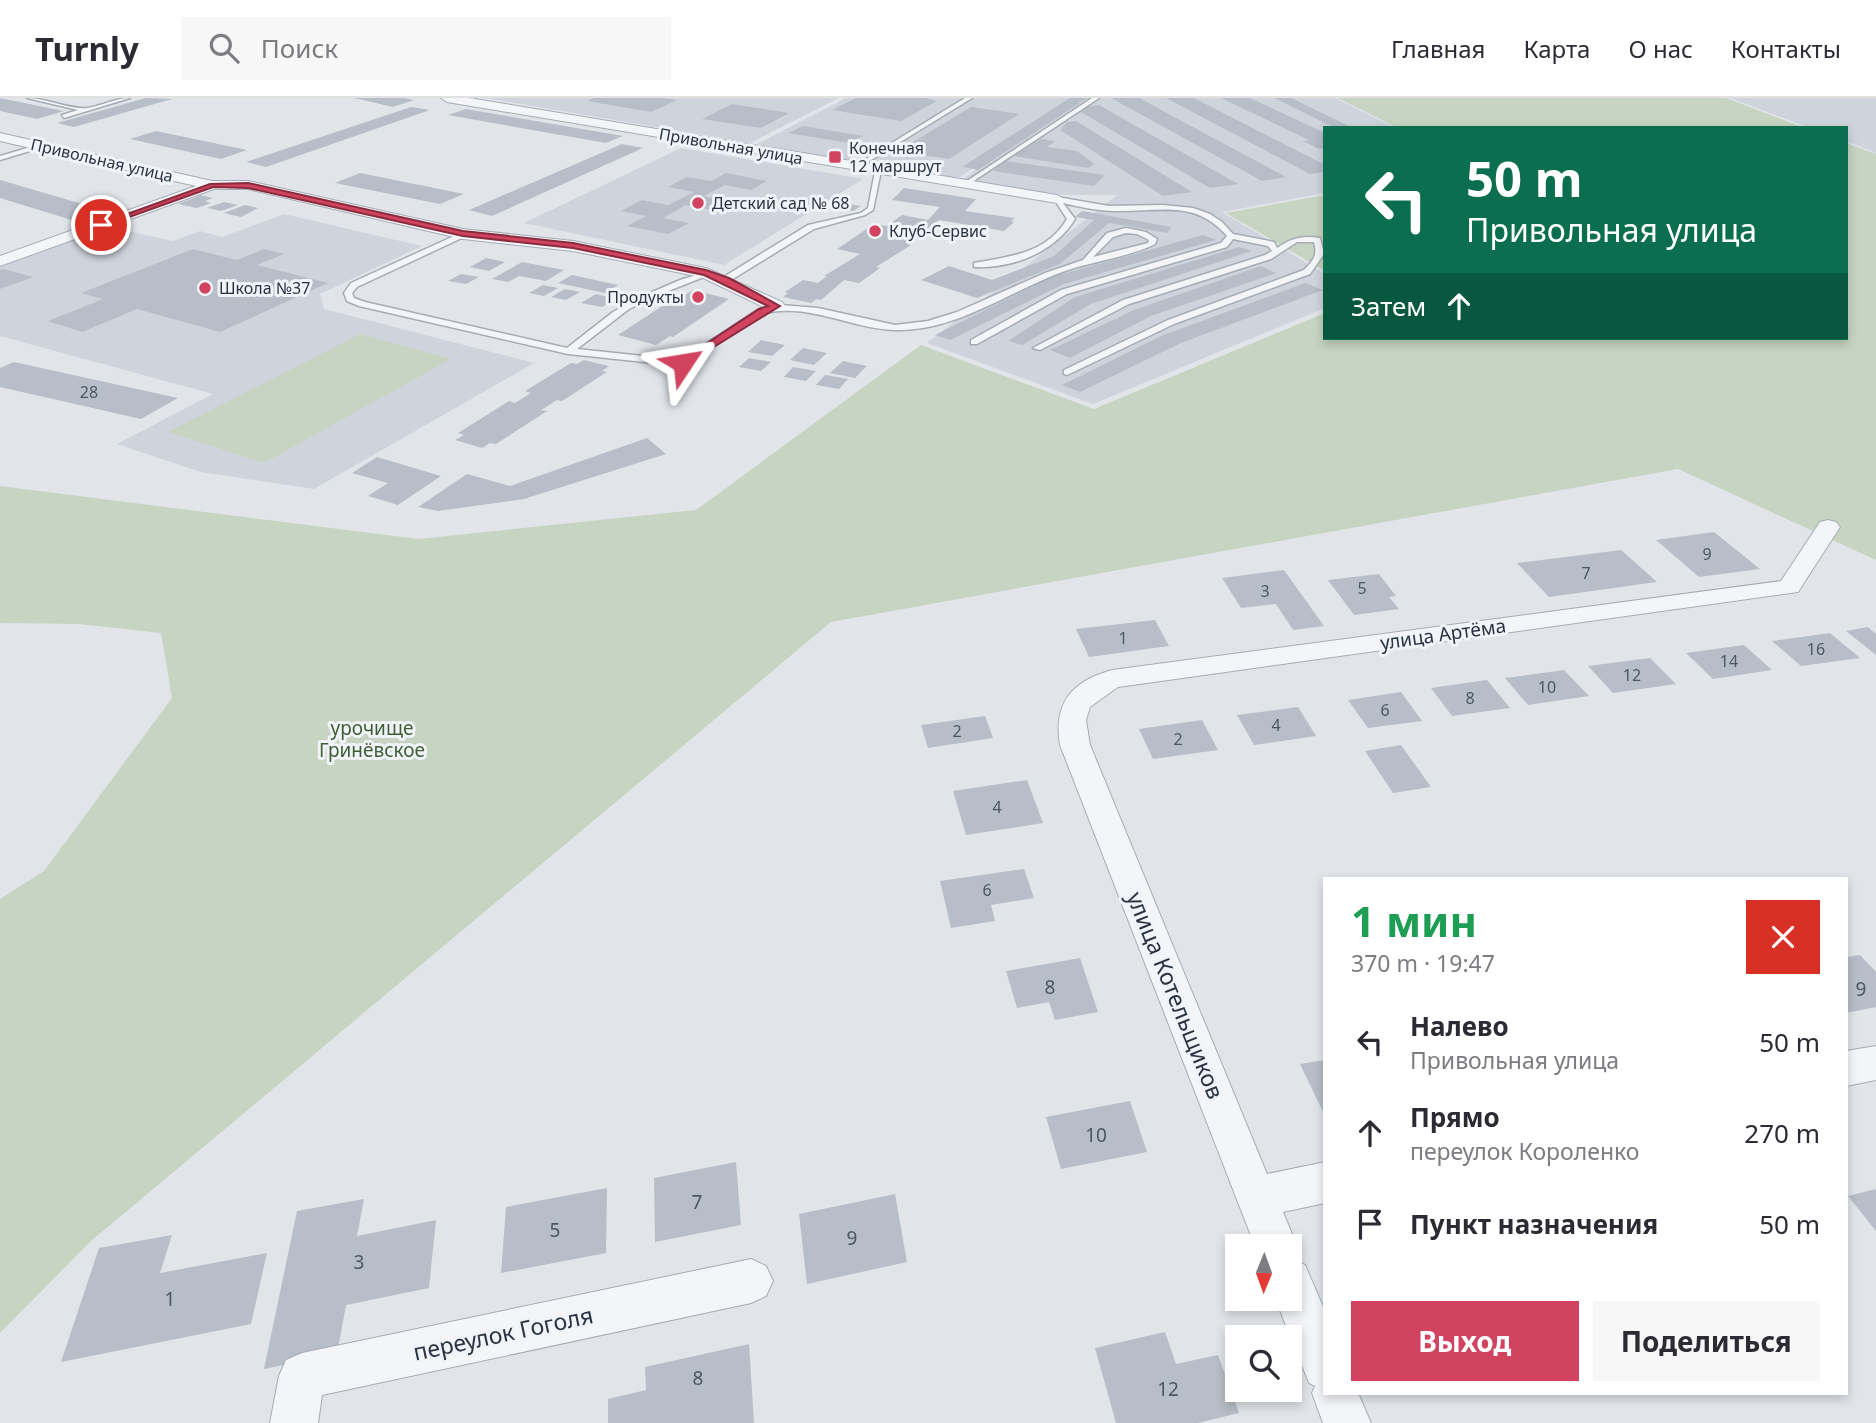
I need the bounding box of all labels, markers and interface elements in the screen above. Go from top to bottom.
search box [181,17,671,80]
text: Turnly [35,26,139,71]
icon: search [205,29,243,67]
text: Поиск [261,30,338,66]
text: Главная [1391,32,1485,65]
text: Карта [1523,32,1590,65]
text: О нас [1628,32,1693,65]
text: Контакты [1731,32,1841,65]
street label: Привольная улица [657,123,805,169]
street label: Привольная улица [29,133,175,187]
place label: Конечная 12 маршрут [849,137,942,177]
text: 50 m [1466,145,1583,211]
marker: Конечная 12 маршрут [827,149,843,165]
icon: left [1351,154,1442,245]
place label: Детский сад № 68 [712,192,849,214]
pin [71,195,131,255]
marker: Детский сад № 68 [690,195,706,211]
icon: arrive [82,206,120,244]
text: Привольная улица [1466,208,1757,251]
place label: Клуб-Сервис [889,220,987,242]
marker: Клуб-Сервис [867,223,883,239]
place label: Школа №37 [219,277,310,299]
marker: Школа №37 [197,280,213,296]
place label: Продукты [607,286,684,308]
icon: ahead [1440,287,1478,325]
text: Затем [1351,288,1426,324]
marker: Продукты [690,289,706,305]
position arrow [646,326,720,400]
house number: 28 [80,381,98,403]
house number: 9 [1702,543,1712,565]
house number: 7 [1581,562,1591,584]
house number: 5 [1357,577,1367,599]
house number: 3 [1260,580,1270,602]
street label: улица Артёма [1379,612,1507,656]
house number: 1 [1118,627,1128,649]
house number: 16 [1807,638,1825,660]
house number: 14 [1720,650,1738,672]
house number: 12 [1623,664,1641,686]
house number: 10 [1538,676,1556,698]
house number: 8 [1465,687,1475,709]
house number: 6 [1380,699,1390,721]
house number: 4 [1271,714,1281,736]
park label: урочище Гринёвское [319,715,425,763]
house number: 2 [952,720,962,742]
house number: 2 [1173,728,1183,750]
house number: 4 [992,796,1002,818]
house number: 6 [982,879,992,901]
street label: улица Котельщиков [1120,887,1232,1103]
text: 1 мин [1351,892,1477,949]
button: close [1746,900,1820,974]
text: 370 m · 19:47 [1351,947,1495,979]
house number: 8 [1045,974,1055,1000]
house number: 9 [1856,976,1866,1002]
text: Налево [1410,1008,1509,1044]
icon: left [1351,1023,1389,1061]
text: 50 m [1759,1024,1820,1060]
text: Привольная улица [1410,1044,1619,1076]
text: Прямо [1410,1099,1500,1135]
icon: ahead [1351,1114,1389,1152]
text: 270 m [1744,1115,1820,1151]
house number: 10 [1085,1122,1107,1148]
text: переулок Короленко [1410,1135,1639,1167]
house number: 7 [692,1189,702,1215]
icon: arrive [1351,1205,1389,1243]
text: Пункт назначения [1410,1206,1658,1242]
text: 50 m [1759,1206,1820,1242]
house number: 5 [550,1217,560,1243]
house number: 9 [847,1225,857,1251]
north arrow [1225,1234,1302,1311]
map controls [1225,1234,1302,1402]
house number: 3 [354,1249,364,1275]
house number: 1 [165,1286,175,1312]
street label: переулок Гоголя [410,1298,596,1368]
button: Выход [1351,1301,1579,1381]
button: Поделиться [1593,1301,1820,1381]
button: search [1225,1325,1302,1402]
house number: 8 [693,1365,703,1391]
house number: 12 [1157,1376,1179,1402]

